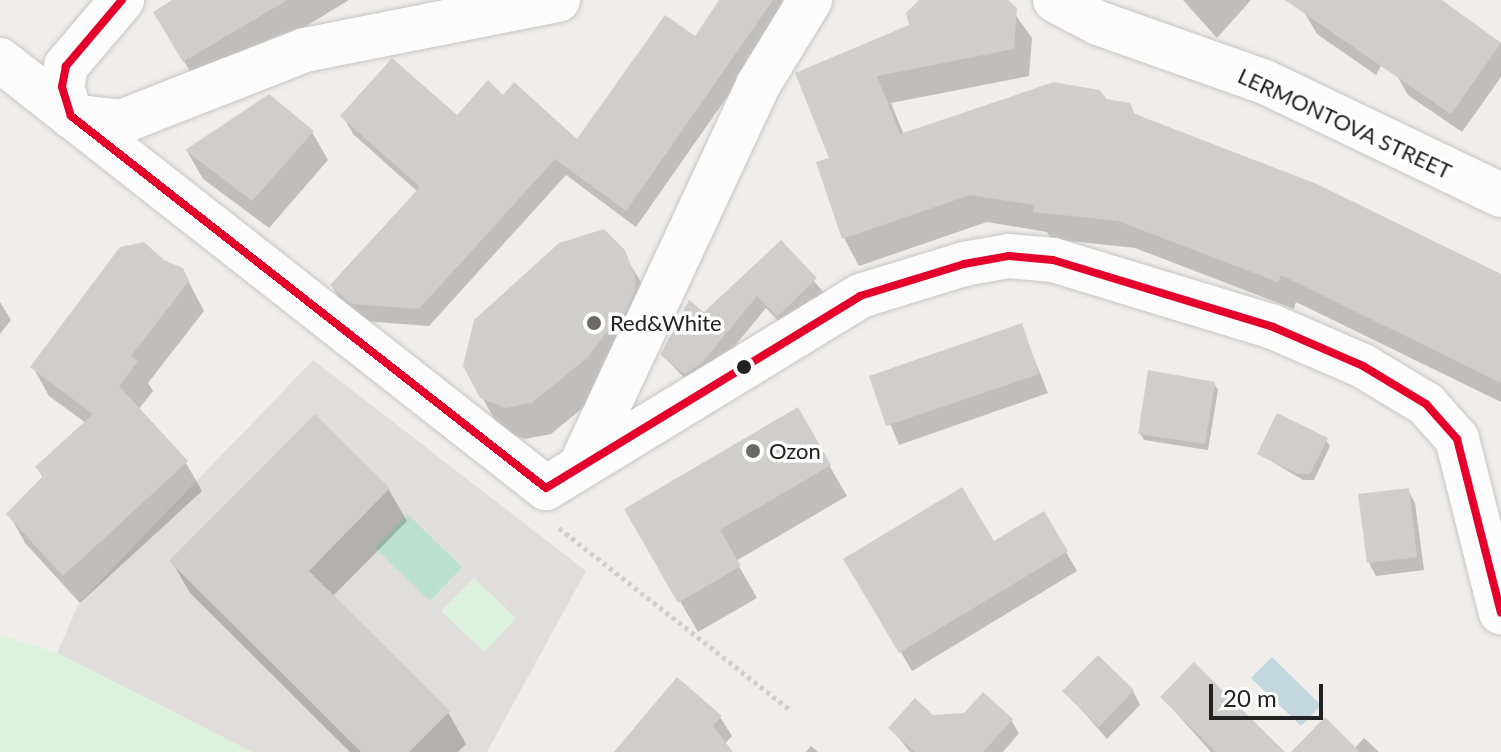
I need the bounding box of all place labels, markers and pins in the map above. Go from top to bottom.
place label: Red&White [610,310,722,336]
marker: Red&White [585,314,603,332]
unlabelled marker [736,359,752,375]
place label: Ozon [769,438,821,464]
marker: Ozon [744,442,762,460]

